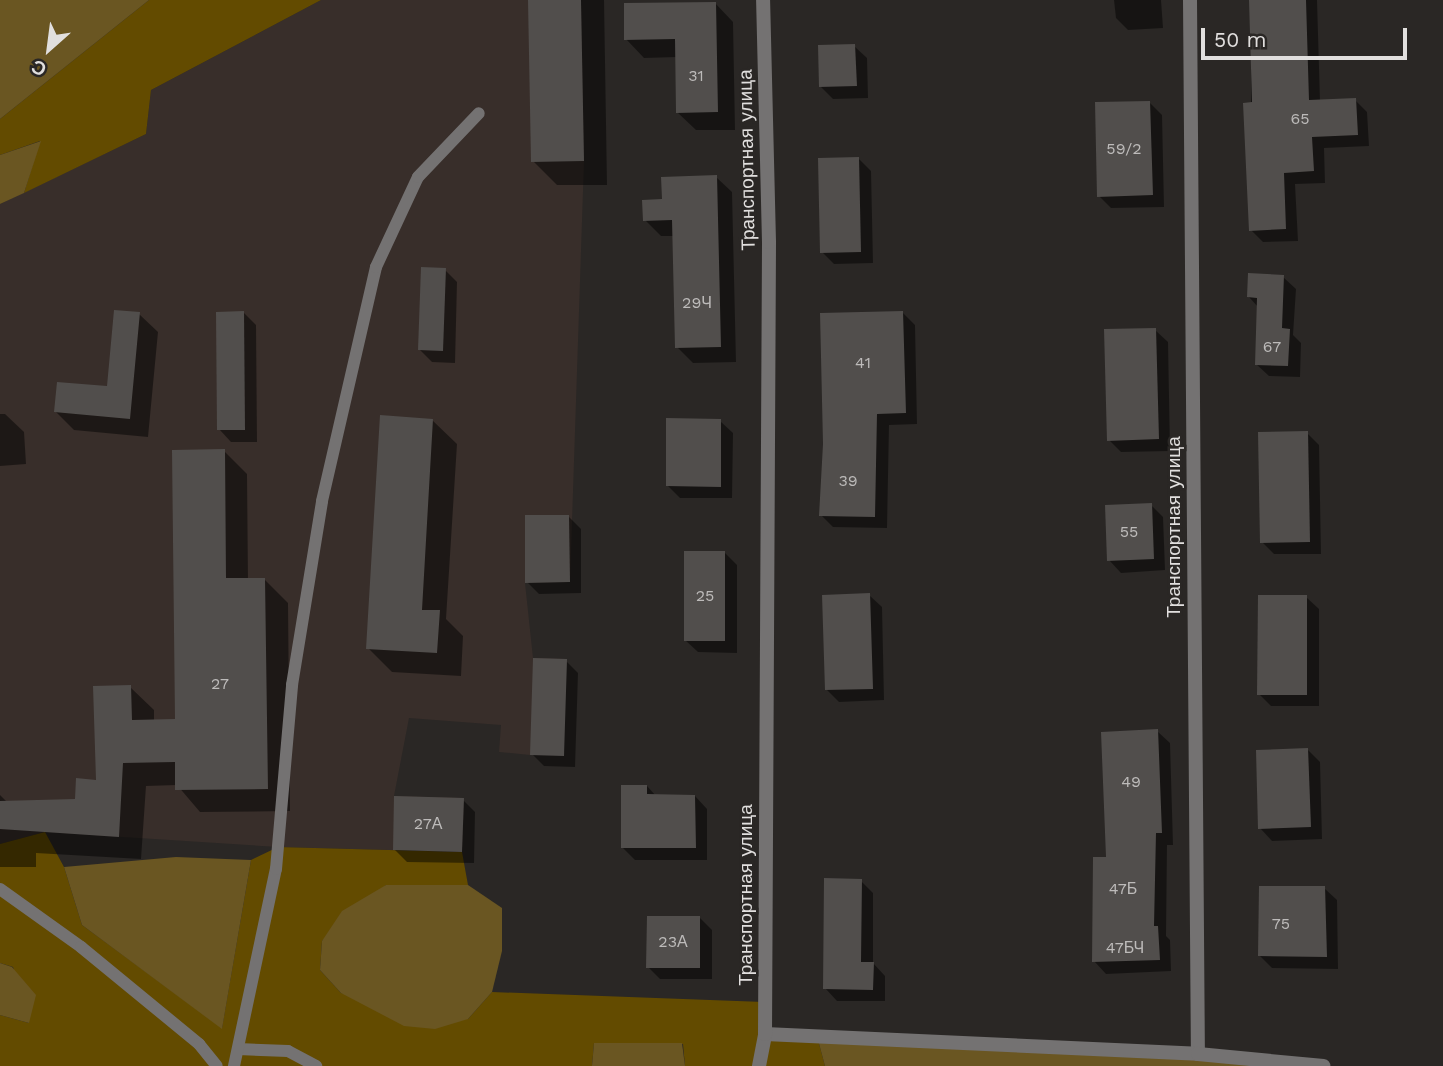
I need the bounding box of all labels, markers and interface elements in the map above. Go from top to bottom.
north arrow [14,14,84,84]
scale bar [1205,14,1412,58]
text: 50 m [1214,27,1266,52]
text: С [27,55,50,81]
house number: 31 [688,66,704,86]
street label: Транспортная улица [734,69,760,251]
house number: 65 [1290,109,1310,129]
house number: 59/2 [1106,139,1142,159]
house number: 29Ч [682,293,712,313]
house number: 67 [1263,337,1281,357]
house number: 41 [855,353,871,373]
street label: Транспортная улица [1163,436,1185,618]
house number: 39 [838,471,858,491]
house number: 55 [1120,522,1138,542]
house number: 25 [696,586,714,606]
house number: 27 [211,674,229,694]
house number: 49 [1121,772,1141,792]
street label: Транспортная улица [735,804,757,986]
house number: 27А [414,814,442,834]
house number: 47Б [1109,879,1137,899]
house number: 75 [1272,914,1290,934]
house number: 23А [658,932,688,952]
house number: 47БЧ [1106,938,1144,958]

